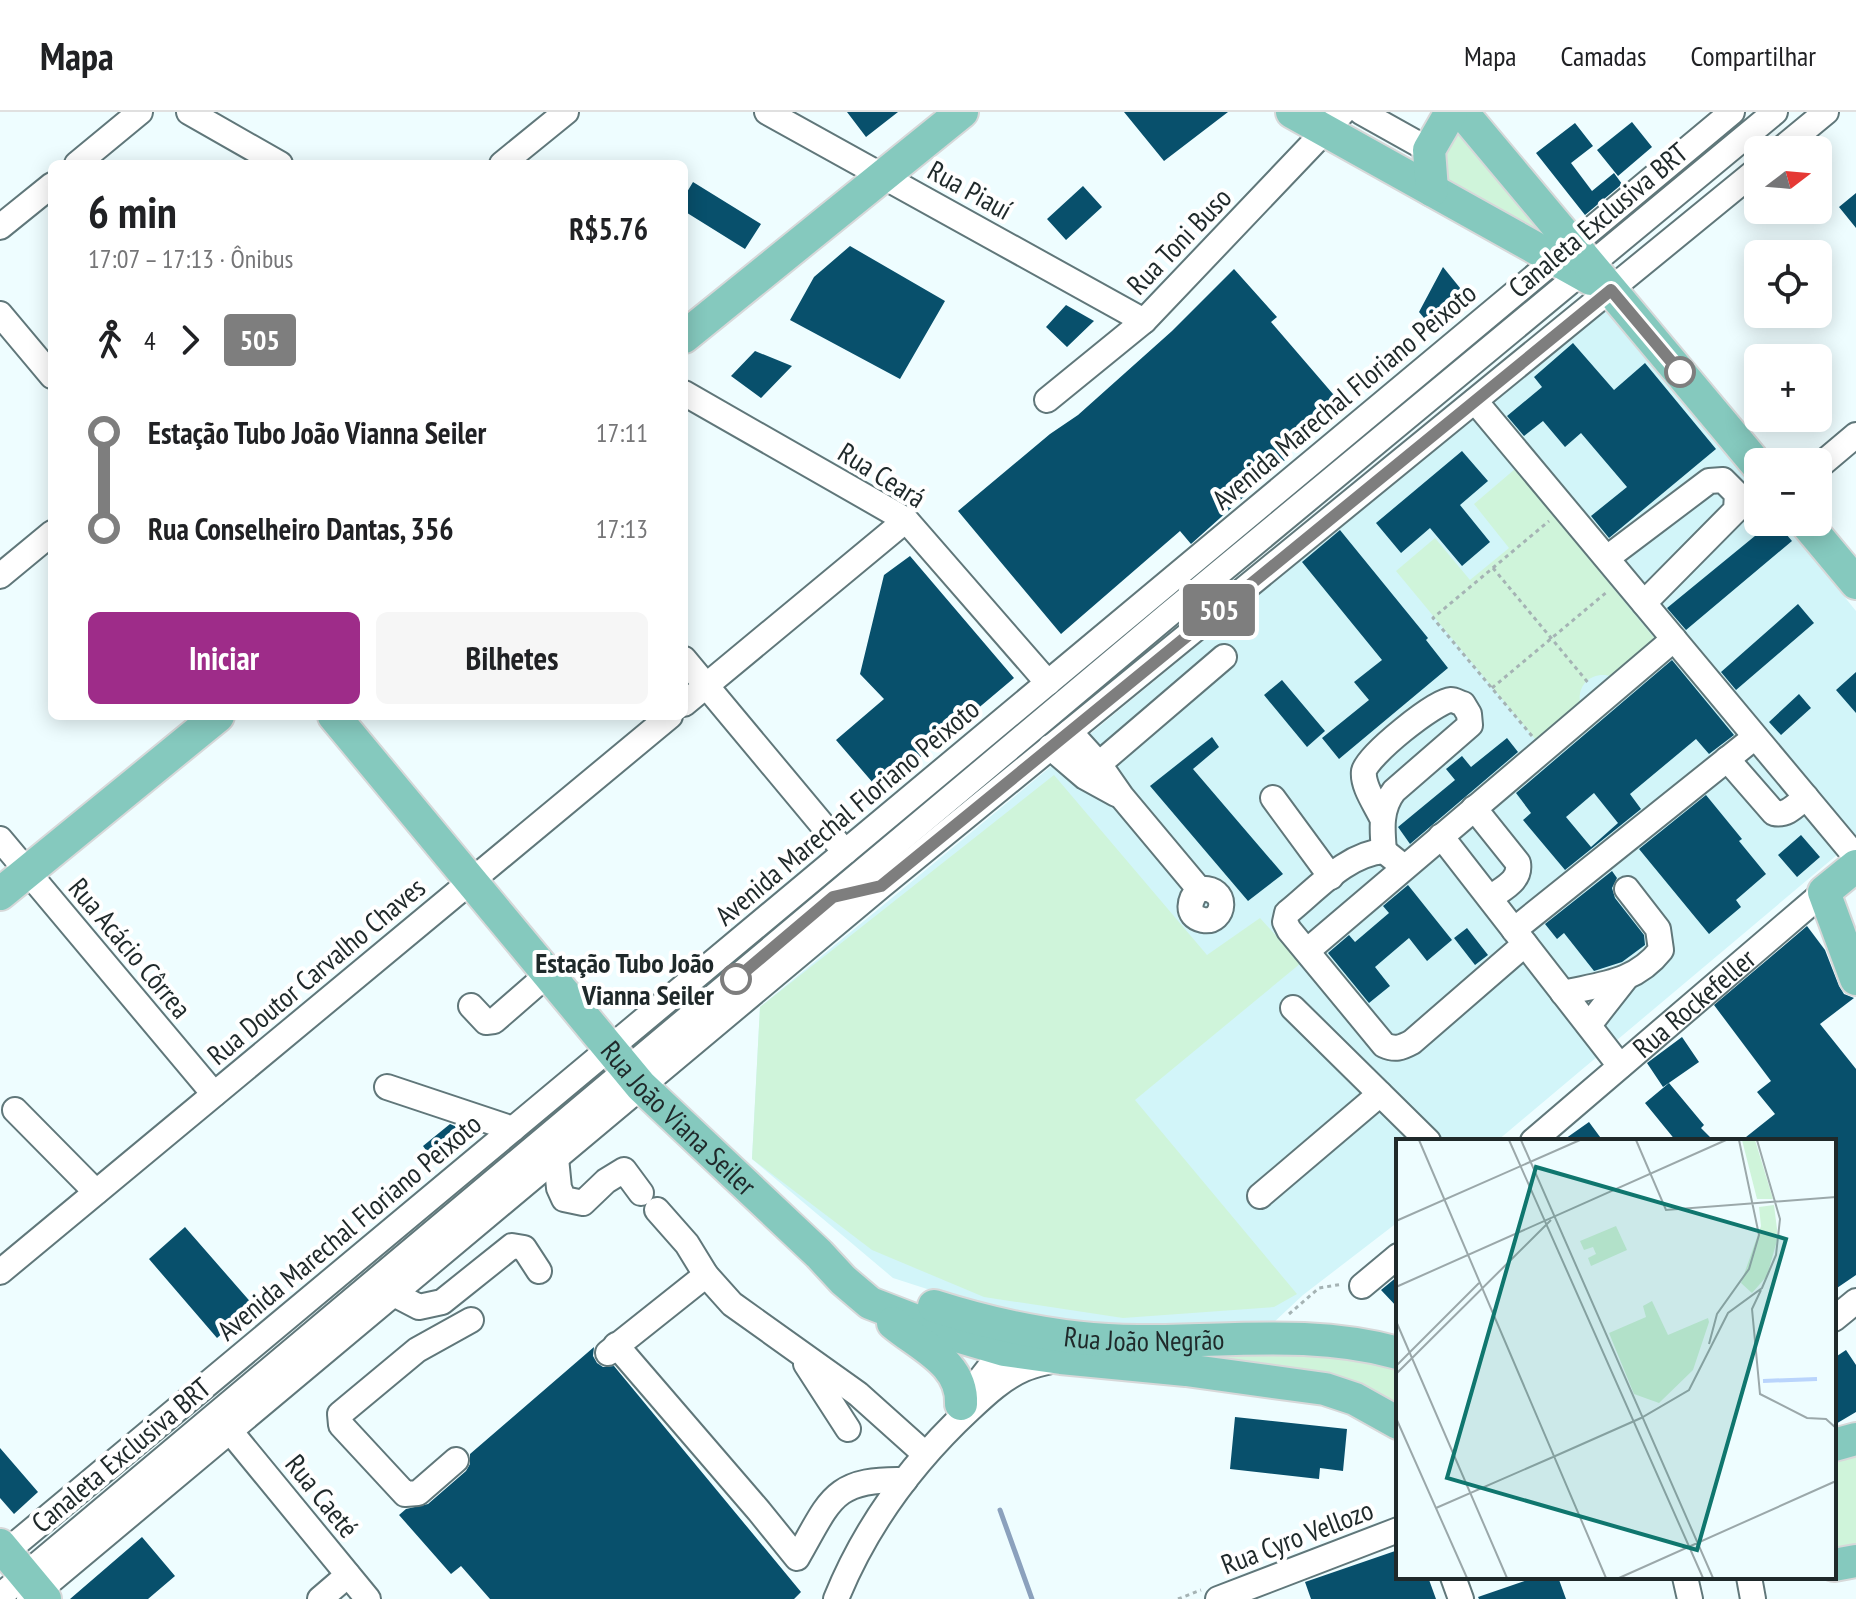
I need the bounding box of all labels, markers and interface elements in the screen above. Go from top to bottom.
text: Mapa [40,31,114,80]
text: Mapa [1464,37,1517,74]
text: Camadas [1561,37,1646,74]
text: Compartilhar [1690,37,1816,74]
street label: Canaleta Exclusiva BRT [1500,133,1695,305]
north arrow [1744,136,1832,224]
map controls [1744,136,1832,536]
street label: Rua Piauí [922,151,1019,228]
street label: Rua Toni Buso [1118,179,1239,302]
text: 6 min [88,183,177,240]
text: R$5.76 [569,209,648,248]
button: locate [1744,240,1832,328]
text: 17:07 – 17:13 · Ônibus [88,242,293,275]
street label: Avenida Marechal Floriano Peixoto [1204,274,1484,517]
icon: walk [88,318,132,362]
icon: forward [168,318,212,362]
text: 505 [240,321,280,358]
text: 4 [144,324,156,357]
button: + [1744,344,1832,432]
unlabelled marker [1665,357,1695,387]
text: Estação Tubo João Vianna Seiler [148,413,486,452]
text: 17:11 [596,416,648,449]
street label: Rua Ceará [832,433,933,516]
button: − [1744,448,1832,536]
text: Rua Conselheiro Dantas, 356 [148,509,454,548]
text: 17:13 [596,512,648,545]
line badge: 505 [1173,584,1265,636]
text: 505 [1199,591,1239,628]
button: Iniciar [88,612,360,704]
button: Bilhetes [376,612,648,704]
street label: Avenida Marechal Floriano Peixoto [707,690,987,933]
street label: Rua Doutor Carvalho Chaves [199,869,432,1073]
street label: Rua Acácio Côrrea [61,870,200,1026]
street label: Rua Rockefeller [1625,940,1763,1066]
place label: Estação Tubo João Vianna Seiler [535,944,715,1013]
marker: Estação Tubo João Vianna Seiler [721,964,751,994]
street label: Rua João Viana Seiler [593,1033,765,1204]
street label: Avenida Marechal Floriano Peixoto [209,1105,489,1348]
inset map [1396,1139,1836,1579]
street label: Rua João Negrão [1062,1317,1225,1359]
street label: Canaleta Exclusiva BRT [23,1368,218,1540]
street label: Rua Caeté [277,1446,367,1545]
street label: Rua Cyro Vellozo [1216,1491,1378,1582]

